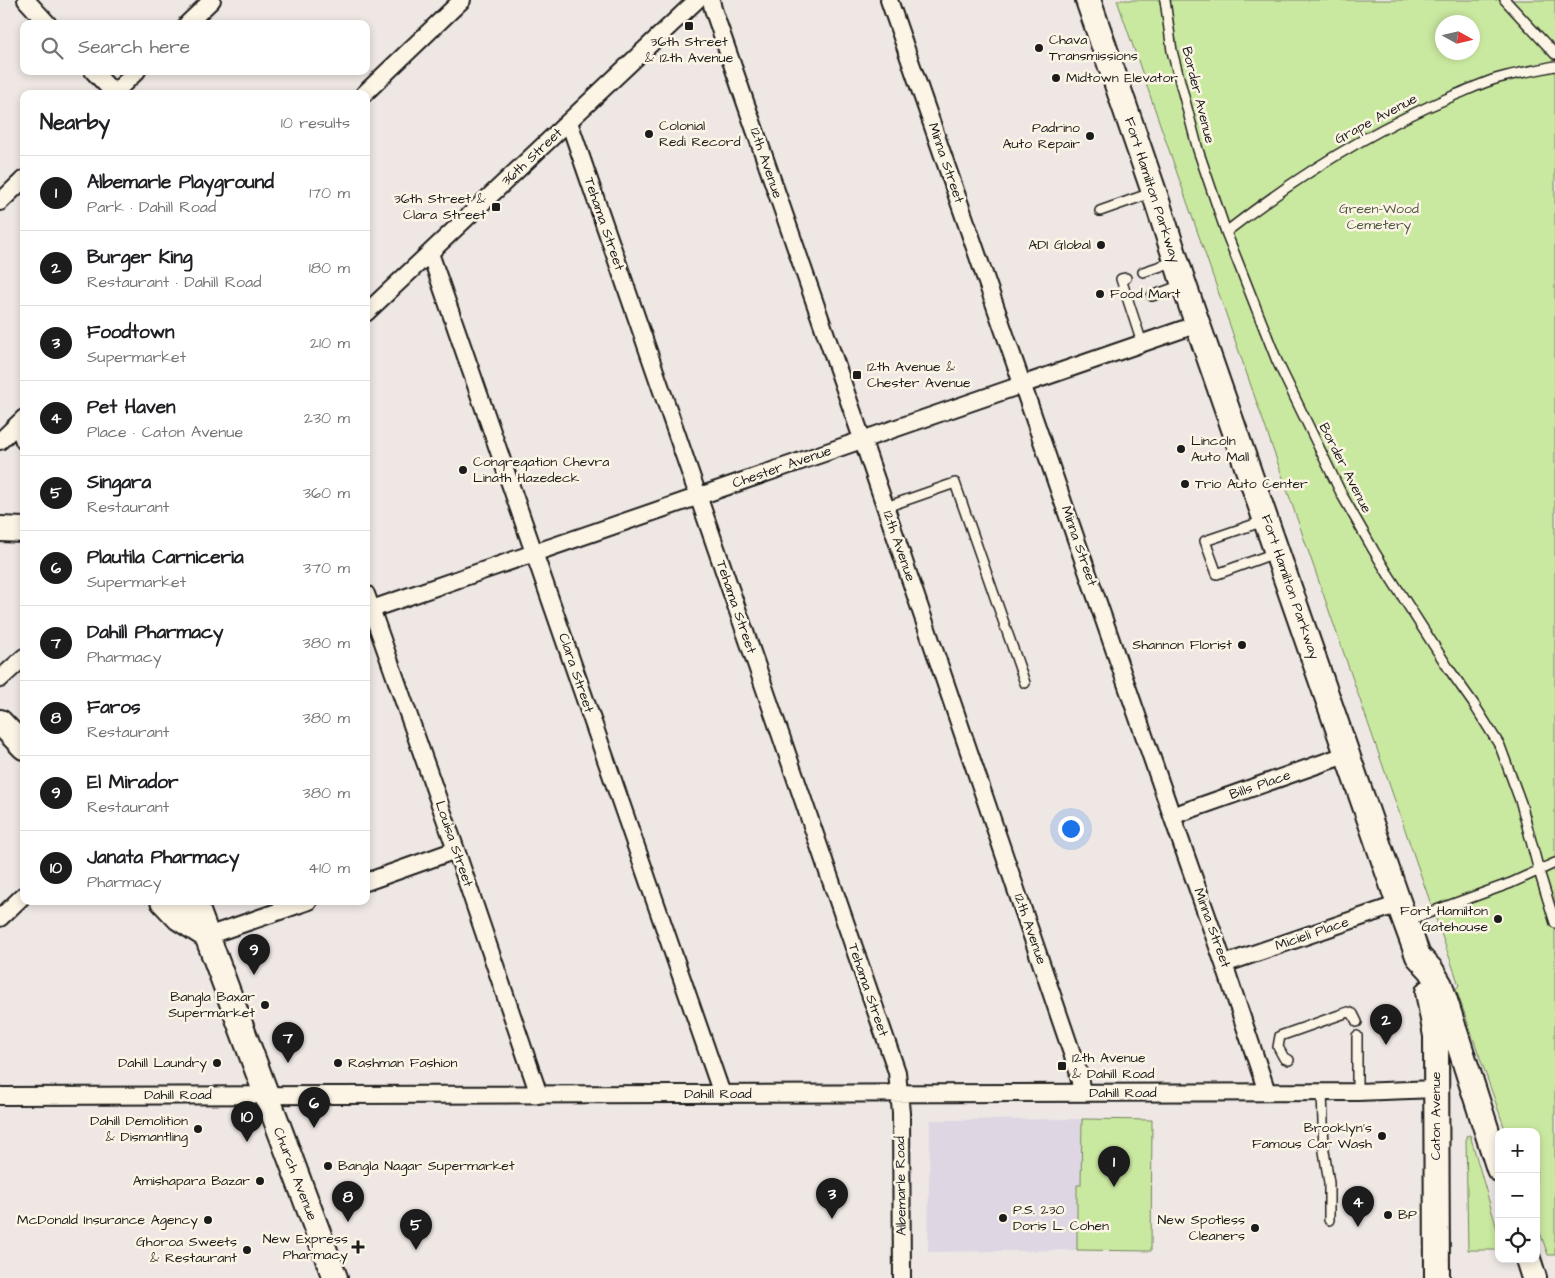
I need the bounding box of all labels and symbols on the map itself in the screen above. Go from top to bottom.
north arrow [1435,15,1480,60]
marker: 36th Street & 12th Avenue [683,20,695,32]
place label: Chava Transmissions [1049,30,1138,66]
place label: 36th Street & 12th Avenue [645,32,734,68]
marker: Chava Transmissions [1033,42,1045,54]
street label: Border Avenue [1176,44,1220,146]
place label: Midtown Elevator [1066,68,1178,88]
marker: Midtown Elevator [1050,72,1062,84]
street label: Grape Avenue [1331,89,1421,149]
street label: Fort Hamilton Parkway [1119,115,1185,266]
place label: Colonial Redi Record [659,116,741,152]
place label: Padrino Auto Repair [1002,118,1080,154]
street label: Minna Street [923,120,969,206]
street label: 36th Street [497,123,567,191]
street label: 12th Avenue [745,125,788,201]
marker: Colonial Redi Record [643,128,655,140]
marker: Padrino Auto Repair [1084,130,1096,142]
street label: Tehama Street [579,175,629,274]
place label: 36th Street & Clara Street [394,189,487,225]
park label: Green-Wood Cemetery [1339,199,1419,235]
marker: 36th Street & Clara Street [490,201,502,213]
place label: ADI Global [1028,235,1091,255]
marker: ADI Global [1095,239,1107,251]
place label: Food Mart [1110,284,1181,304]
marker: Food Mart [1094,288,1106,300]
place label: 12th Avenue & Chester Avenue [867,357,971,393]
marker: 12th Avenue & Chester Avenue [851,369,863,381]
street label: Border Avenue [1314,419,1377,517]
place label: Lincoln Auto Mall [1191,431,1249,467]
street label: Chester Avenue [730,441,835,493]
marker: Lincoln Auto Mall [1175,443,1187,455]
place label: Congregation Chevra Linath Hazedeck [473,452,609,488]
marker: Congregation Chevra Linath Hazedeck [457,464,469,476]
place label: Trio Auto Center [1195,474,1308,494]
marker: Trio Auto Center [1179,478,1191,490]
street label: Minna Street [1056,503,1102,589]
street label: 12th Avenue [878,508,921,584]
street label: Fort Hamilton Parkway [1256,512,1324,662]
street label: Tehama Street [711,558,761,657]
street label: Clara Street [553,631,599,716]
place label: Shannon Florist [1132,635,1232,655]
marker: Shannon Florist [1236,639,1248,651]
street label: Bills Place [1227,765,1294,805]
street label: Louisa Street [430,798,478,890]
your location [1058,816,1084,842]
street label: Minna Street [1188,885,1236,971]
street label: 12th Avenue [1009,891,1052,967]
place label: Fort Hamilton Gatehouse [1400,901,1488,937]
street label: Micieli Place [1272,912,1352,956]
marker: Fort Hamilton Gatehouse [1492,913,1504,925]
pin: 9 [238,934,270,975]
street label: Tehama Street [843,941,893,1040]
place label: Bangla Baxar Supermarket [168,987,255,1023]
marker: Bangla Baxar Supermarket [259,999,271,1011]
pin: 2 [1370,1004,1402,1045]
pin: 7 [272,1022,304,1063]
place label: 12th Avenue & Dahill Road [1072,1048,1154,1084]
place label: Dahill Laundry [118,1053,207,1073]
place label: Rashman Fashion [348,1053,457,1073]
marker: Dahill Laundry [211,1057,223,1069]
marker: Rashman Fashion [332,1057,344,1069]
marker: 12th Avenue & Dahill Road [1056,1060,1068,1072]
street label: Caton Avenue [1426,1071,1446,1160]
street label: Dahill Road [1089,1083,1157,1103]
street label: Dahill Road [684,1084,752,1104]
street label: Dahill Road [144,1085,212,1105]
pin: 6 [298,1087,330,1128]
pin: 10 [231,1101,263,1142]
place label: Dahill Demolition & Dismantling [90,1111,188,1147]
place label: Brooklyn's Famous Car Wash [1252,1118,1372,1154]
marker: Dahill Demolition & Dismantling [192,1123,204,1135]
street label: Church Avenue [268,1124,322,1224]
marker: Brooklyn's Famous Car Wash [1376,1130,1388,1142]
street label: Albemarle Road [890,1136,912,1236]
pin: 1 [1098,1146,1130,1187]
place label: Bangla Nagar Supermarket [338,1156,515,1176]
marker: Bangla Nagar Supermarket [322,1160,334,1172]
place label: Amishapara Bazar [133,1171,250,1191]
marker: Amishapara Bazar [254,1175,266,1187]
pin: 3 [816,1178,848,1219]
pin: 8 [332,1181,364,1222]
pin: 4 [1342,1186,1374,1227]
place label: P.S. 230 Doris L. Cohen [1013,1200,1109,1236]
place label: BP [1398,1205,1417,1225]
pin: 5 [400,1209,432,1250]
marker: BP [1382,1209,1394,1221]
place label: McDonald Insurance Agency [17,1210,198,1230]
place label: New Spotless Cleaners [1158,1210,1245,1246]
marker: P.S. 230 Doris L. Cohen [997,1212,1009,1224]
marker: McDonald Insurance Agency [202,1214,214,1226]
marker: New Spotless Cleaners [1249,1222,1261,1234]
place label: New Express Pharmacy [263,1229,348,1265]
place label: Ghoroa Sweets & Restaurant [136,1232,237,1268]
marker: New Express Pharmacy [352,1241,364,1253]
marker: Ghoroa Sweets & Restaurant [241,1244,253,1256]

